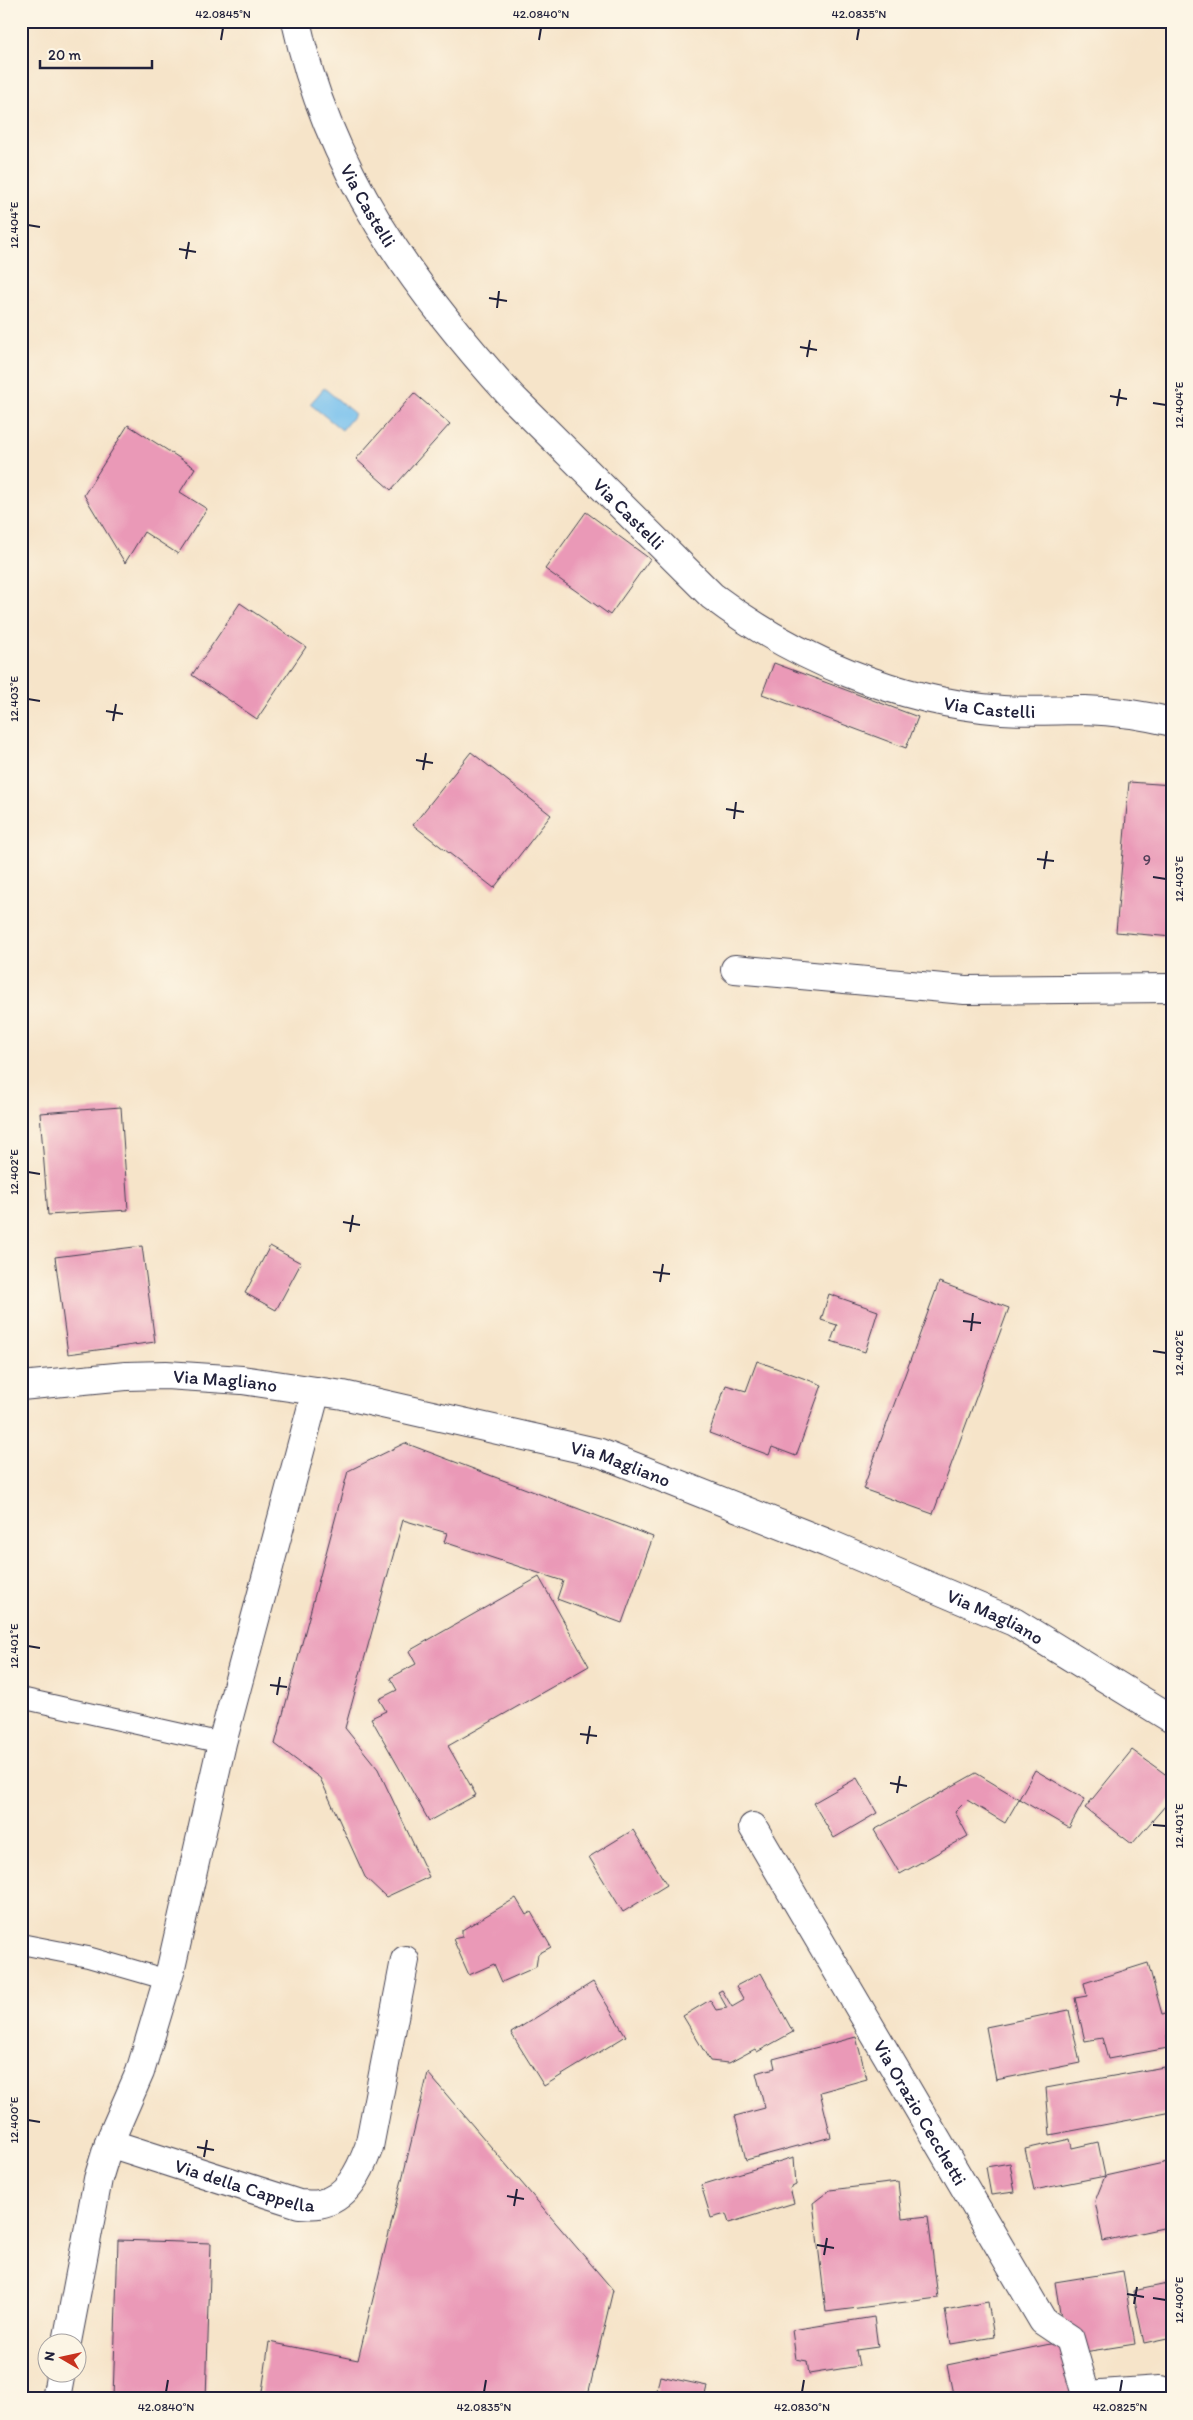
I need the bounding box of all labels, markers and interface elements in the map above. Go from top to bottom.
text: 42.0845°N [195,7,251,21]
text: 42.0840°N [513,7,569,21]
text: 42.0835°N [832,7,886,21]
scale bar [40,38,152,70]
text: 20 m [48,46,82,64]
street label: Via Castelli [336,160,401,251]
text: 12.404°E [7,201,21,248]
text: 12.404°E [1172,381,1186,428]
street label: Via Castelli [588,473,670,554]
text: 12.403°E [7,676,21,722]
street label: Via Castelli [942,691,1035,722]
house number: 9 [1143,850,1151,869]
text: 12.403°E [1172,856,1186,902]
text: 12.402°E [7,1149,21,1195]
text: 12.402°E [1172,1330,1186,1376]
street label: Via Magliano [172,1364,279,1397]
street label: Via Magliano [569,1435,674,1491]
street label: Via Magliano [943,1583,1048,1649]
text: 12.401°E [7,1623,21,1669]
text: 12.401°E [1172,1803,1186,1849]
street label: Via Orazio Cecchetti [869,2036,972,2189]
text: 12.400°E [7,2096,21,2144]
street label: Via della Cappella [172,2153,315,2216]
text: 12.400°E [1172,2276,1186,2324]
north arrow [38,2332,88,2382]
text: N [41,2350,59,2362]
text: 42.0840°N [138,2400,194,2414]
text: 42.0835°N [457,2400,511,2414]
text: 42.0830°N [774,2400,830,2414]
text: 42.0825°N [1093,2400,1147,2414]

